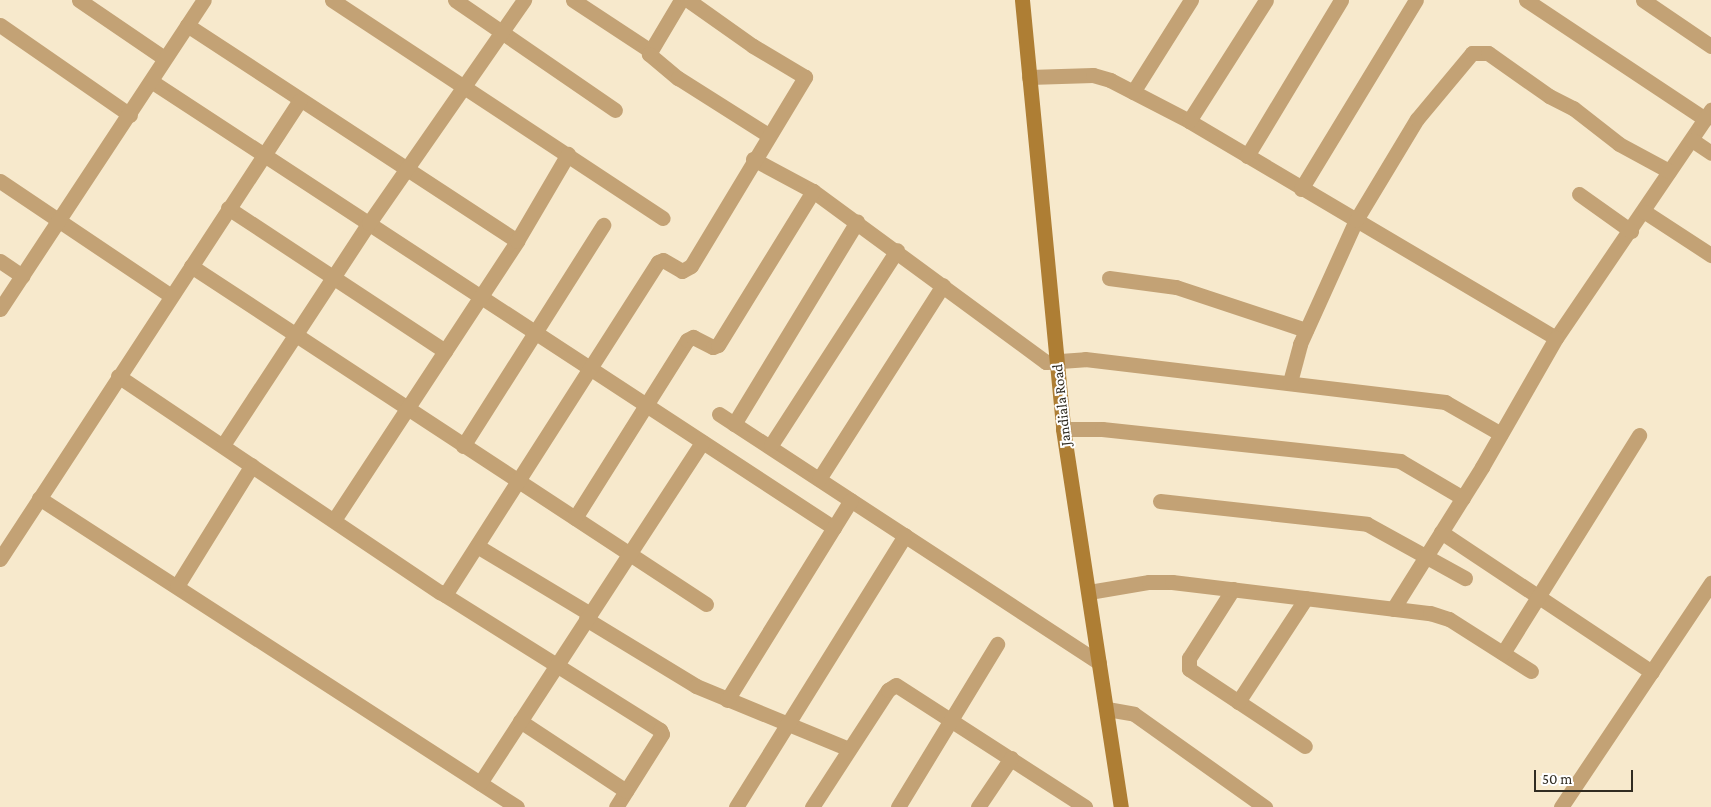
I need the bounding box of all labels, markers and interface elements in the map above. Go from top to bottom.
street label: Jandiala Road [1049,363,1075,447]
scale bar [1536,760,1635,792]
text: 50 m [1542,771,1572,787]

